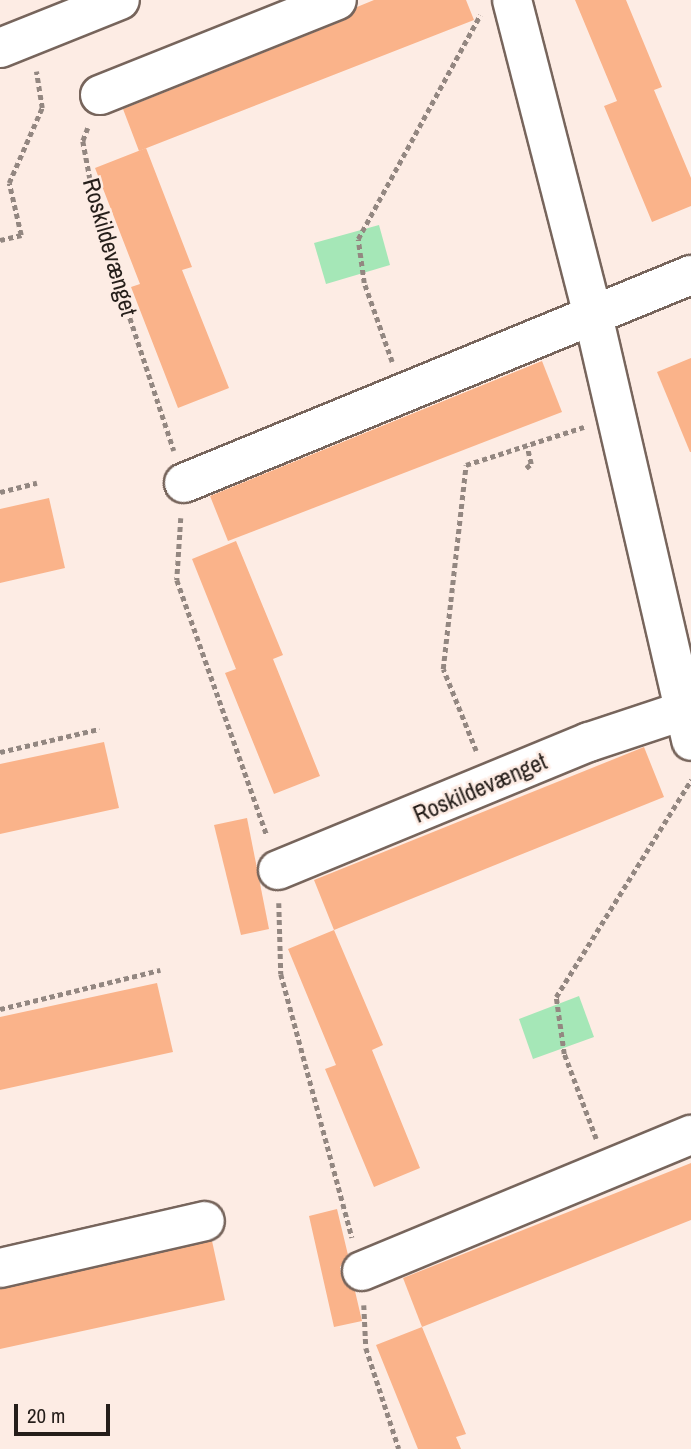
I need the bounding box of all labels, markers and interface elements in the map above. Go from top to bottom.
street label: Roskildevænget [77,175,143,319]
street label: Roskildevænget [409,747,551,829]
scale bar [18,1390,114,1434]
text: 20 m [27,1401,65,1430]

